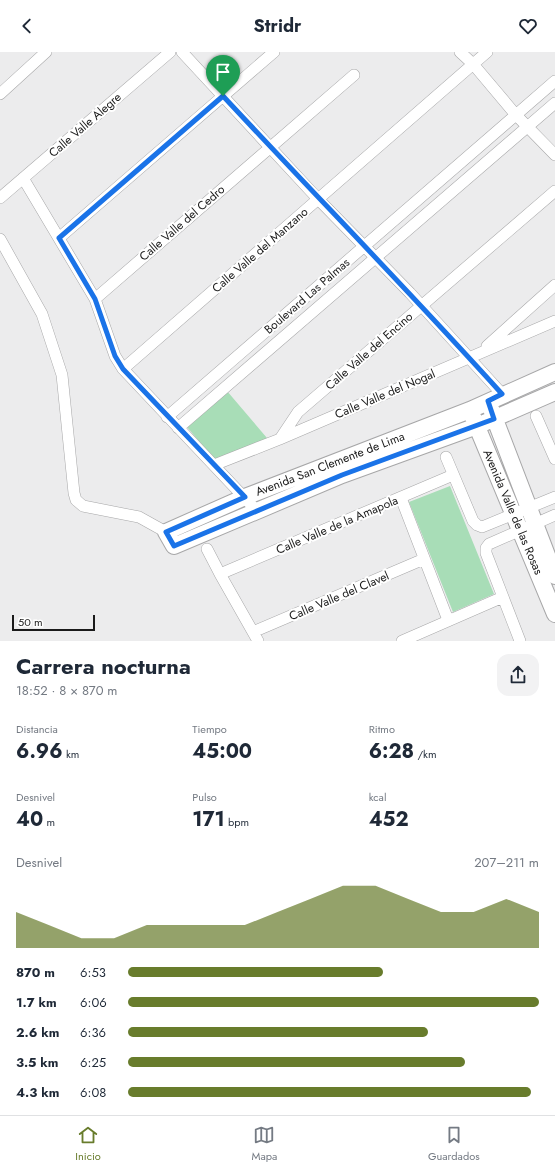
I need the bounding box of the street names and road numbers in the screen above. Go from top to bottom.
street label: Calle Valle Alegre [45,88,125,162]
street label: Calle Valle del Cedro [135,180,229,265]
street label: Calle Valle del Manzano [208,203,312,297]
street label: Boulevard Las Palmas [260,254,354,338]
street label: Calle Valle del Encino [321,307,417,394]
street label: Calle Valle del Nogal [332,365,438,423]
street label: Avenida San Clemente de Lima [253,427,407,501]
street label: Avenida Valle de las Rosas [478,447,548,577]
street label: Calle Valle de la Amapola [273,491,401,559]
street label: Calle Valle del Clavel [286,567,392,625]

